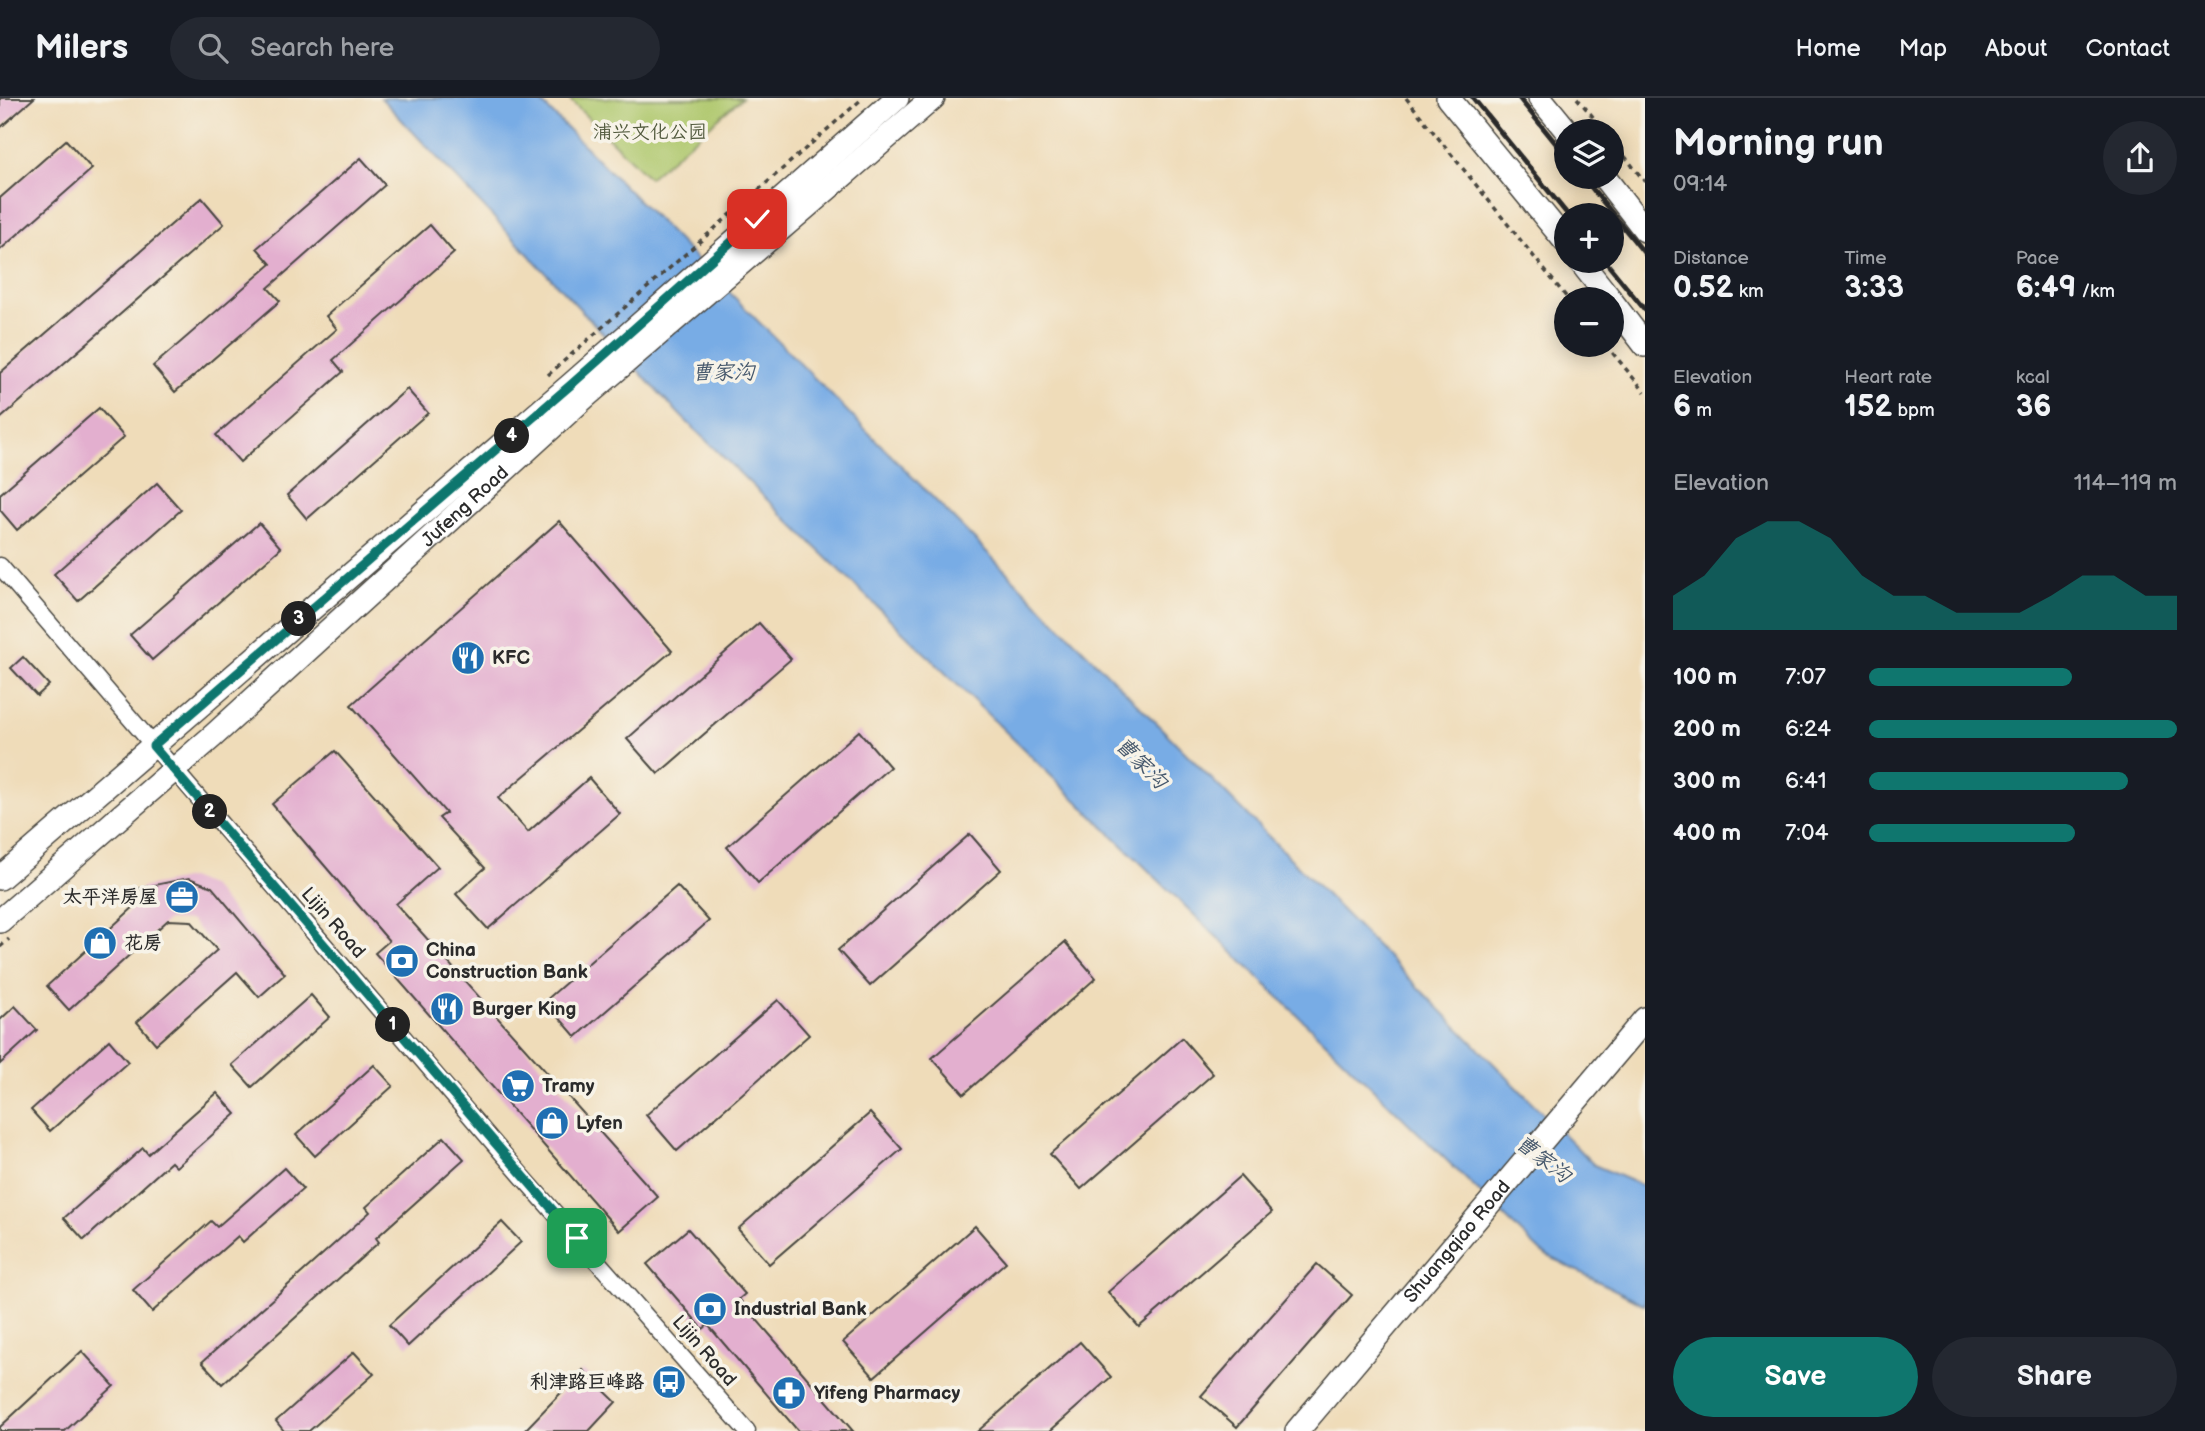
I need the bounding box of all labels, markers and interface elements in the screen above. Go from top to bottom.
search box [170,17,660,80]
text: Milers [35,28,128,68]
icon: search [194,29,232,67]
text: Search here [250,33,394,64]
text: Home [1796,34,1861,63]
text: Map [1899,34,1947,63]
text: About [1985,34,2047,63]
text: Contact [2085,34,2170,63]
map controls [1554,119,1624,357]
button: layers [1554,119,1624,189]
park label: 浦兴文化公园 [593,121,707,144]
text: Morning run [1673,121,1884,166]
button: share [2103,121,2177,195]
text: 09:14 [1673,170,1727,198]
pin [727,189,787,249]
icon: check [738,200,776,238]
button: + [1554,203,1624,273]
text: Distance [1673,247,1749,270]
text: Time [1844,247,1886,270]
text: Pace [2016,247,2059,270]
text: 0.52 [1673,270,1734,306]
text: 3:33 [1844,270,1904,306]
text: 6:49 [2016,270,2076,306]
text: km [1734,280,1764,303]
text: /km [2076,280,2115,303]
button: − [1554,287,1624,357]
water label: 曹家沟 [692,360,756,385]
text: Elevation [1673,366,1752,389]
text: Heart rate [1844,366,1932,389]
text: kcal [2016,366,2050,389]
text: 6 [1673,389,1691,425]
text: 152 [1844,389,1892,425]
text: 36 [2016,389,2051,425]
text: m [1691,399,1712,422]
text: bpm [1892,399,1935,422]
pin: 4 [494,418,530,454]
text: 4 [506,424,517,447]
street label: Jufeng Road [417,461,513,552]
text: Elevation [1673,469,1769,497]
text: 114–119 m [2074,469,2177,497]
pin: 3 [282,602,316,636]
text: 3 [293,607,304,630]
restaurant icon: KFC [449,639,487,677]
place label: KFC [492,647,530,670]
text: 100 m [1673,663,1737,691]
text: 7:07 [1785,663,1826,691]
text: 200 m [1673,715,1741,743]
text: 6:24 [1785,715,1831,743]
water label: 曹家沟 [1110,732,1174,796]
text: 300 m [1673,767,1741,795]
text: 6:41 [1785,767,1827,795]
pin: 2 [192,794,228,830]
text: 2 [204,800,215,823]
text: 400 m [1673,819,1741,847]
text: 7:04 [1785,819,1829,847]
office icon: 太平洋房屋 [163,878,201,916]
street label: Lijin Road [296,883,370,963]
place label: 太平洋房屋 [63,886,158,909]
shop icon: 花房 [81,924,119,962]
place label: 花房 [124,932,162,955]
place label: China Construction Bank [426,939,588,984]
bank icon: China Construction Bank [383,942,421,980]
restaurant icon: Burger King [428,990,466,1028]
place label: Burger King [472,998,576,1021]
pin: 1 [376,1007,410,1042]
text: 1 [389,1013,397,1036]
supermarket icon: Tramy [499,1067,537,1105]
place label: Tramy [542,1075,595,1098]
shop icon: Lyfen [533,1104,571,1142]
place label: Lyfen [576,1112,623,1135]
water label: 曹家沟 [1510,1130,1577,1189]
street label: Shuangqiao Road [1399,1176,1515,1307]
pin [547,1208,607,1268]
icon: arrive [558,1219,596,1257]
bank icon: Industrial Bank [691,1290,729,1328]
place label: Industrial Bank [734,1298,866,1321]
street label: Lijin Road [667,1311,741,1391]
button: Save [1673,1337,1918,1417]
button: Share [1932,1337,2177,1417]
bus stop icon: 利津路巨峰路 [650,1363,688,1401]
place label: 利津路巨峰路 [530,1371,644,1394]
pharmacy icon: Yifeng Pharmacy [770,1374,808,1412]
place label: Yifeng Pharmacy [814,1382,961,1405]

